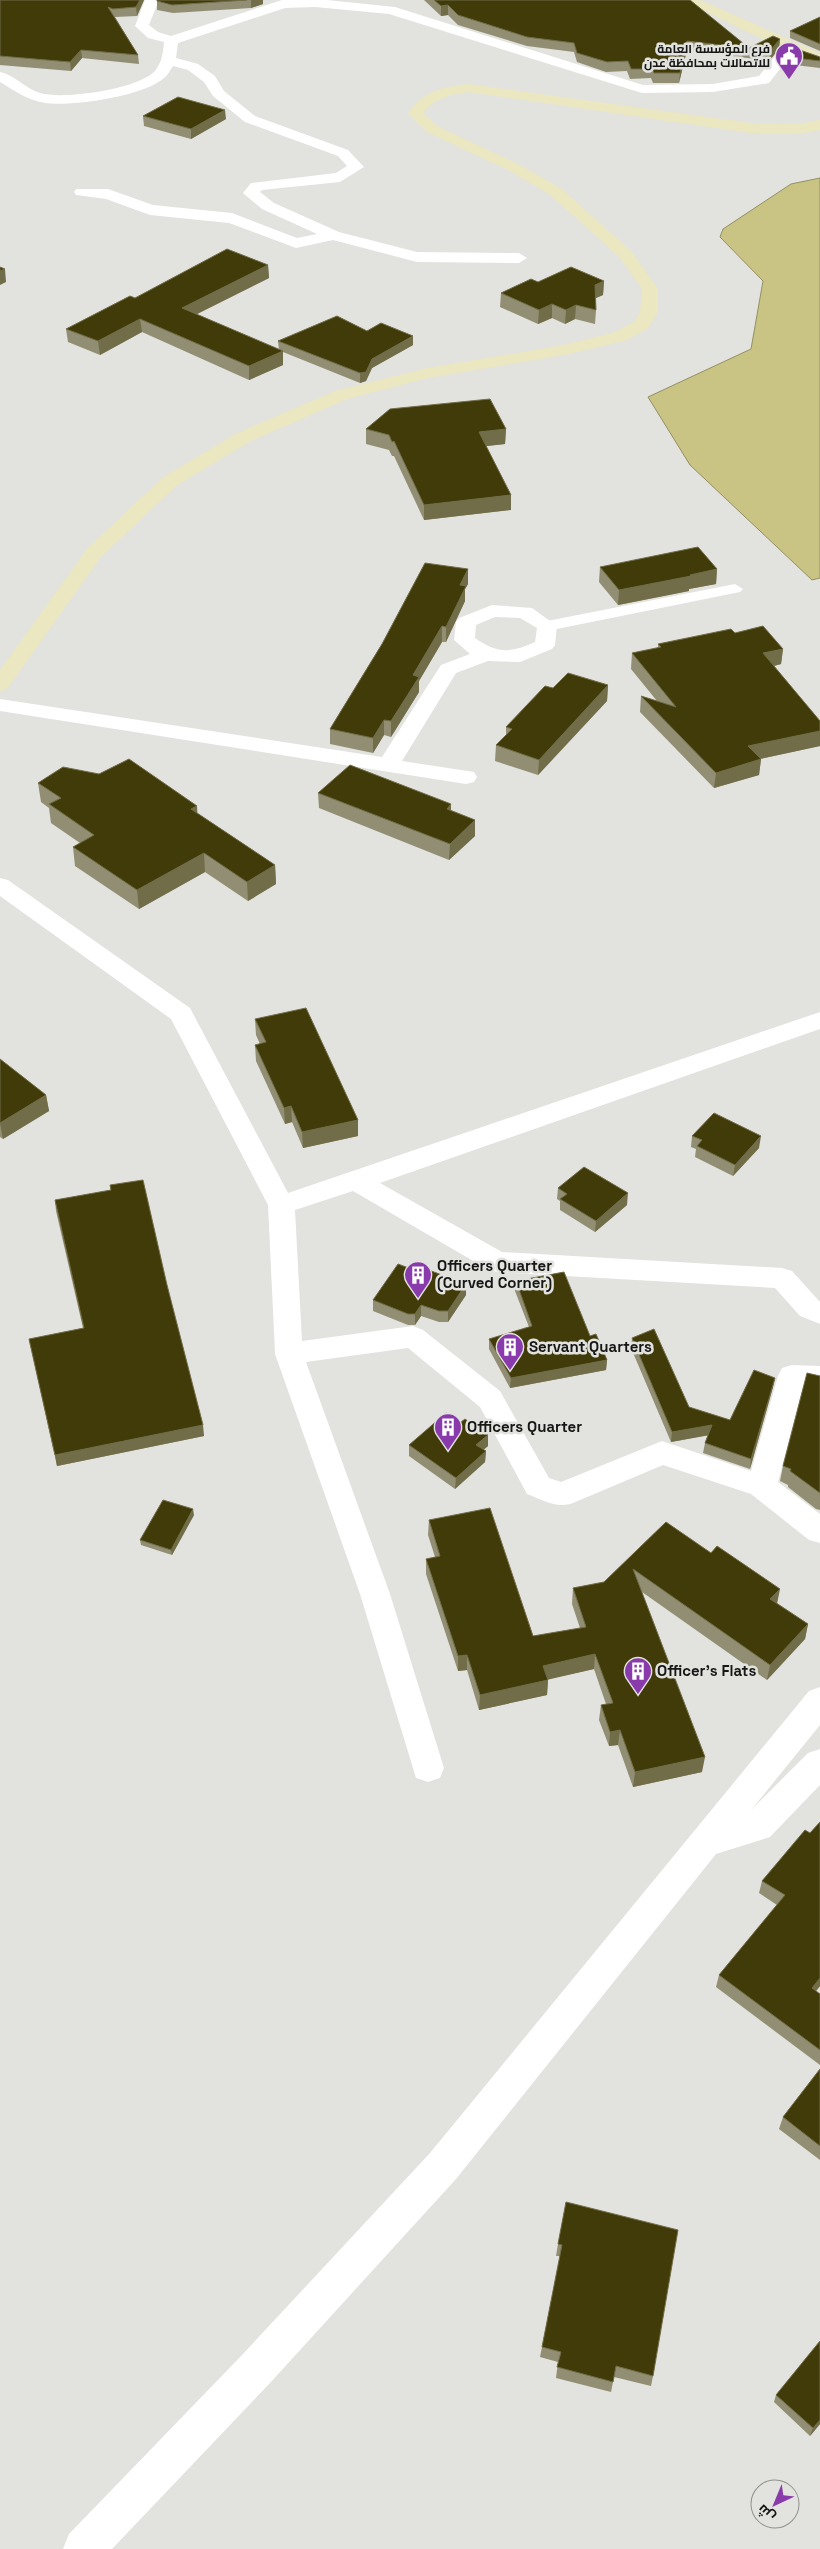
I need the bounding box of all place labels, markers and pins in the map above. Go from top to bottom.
place label: فرع المؤسسة العامة للاتصالات بمحافظة عدن [644,41,770,71]
public building icon: فرع المؤسسة العامة للاتصالات بمحافظة عدن [774,41,804,80]
place label: Officers Quarter (Curved Corner) [437,1256,552,1292]
building icon: Officers Quarter (Curved Corner) [403,1260,433,1299]
building icon: Servant Quarters [495,1332,525,1371]
place label: Servant Quarters [529,1337,652,1356]
building icon: Officers Quarter [433,1412,463,1451]
place label: Officers Quarter [467,1417,582,1436]
building icon: Officer's Flats [623,1656,653,1695]
place label: Officer's Flats [657,1661,756,1680]

